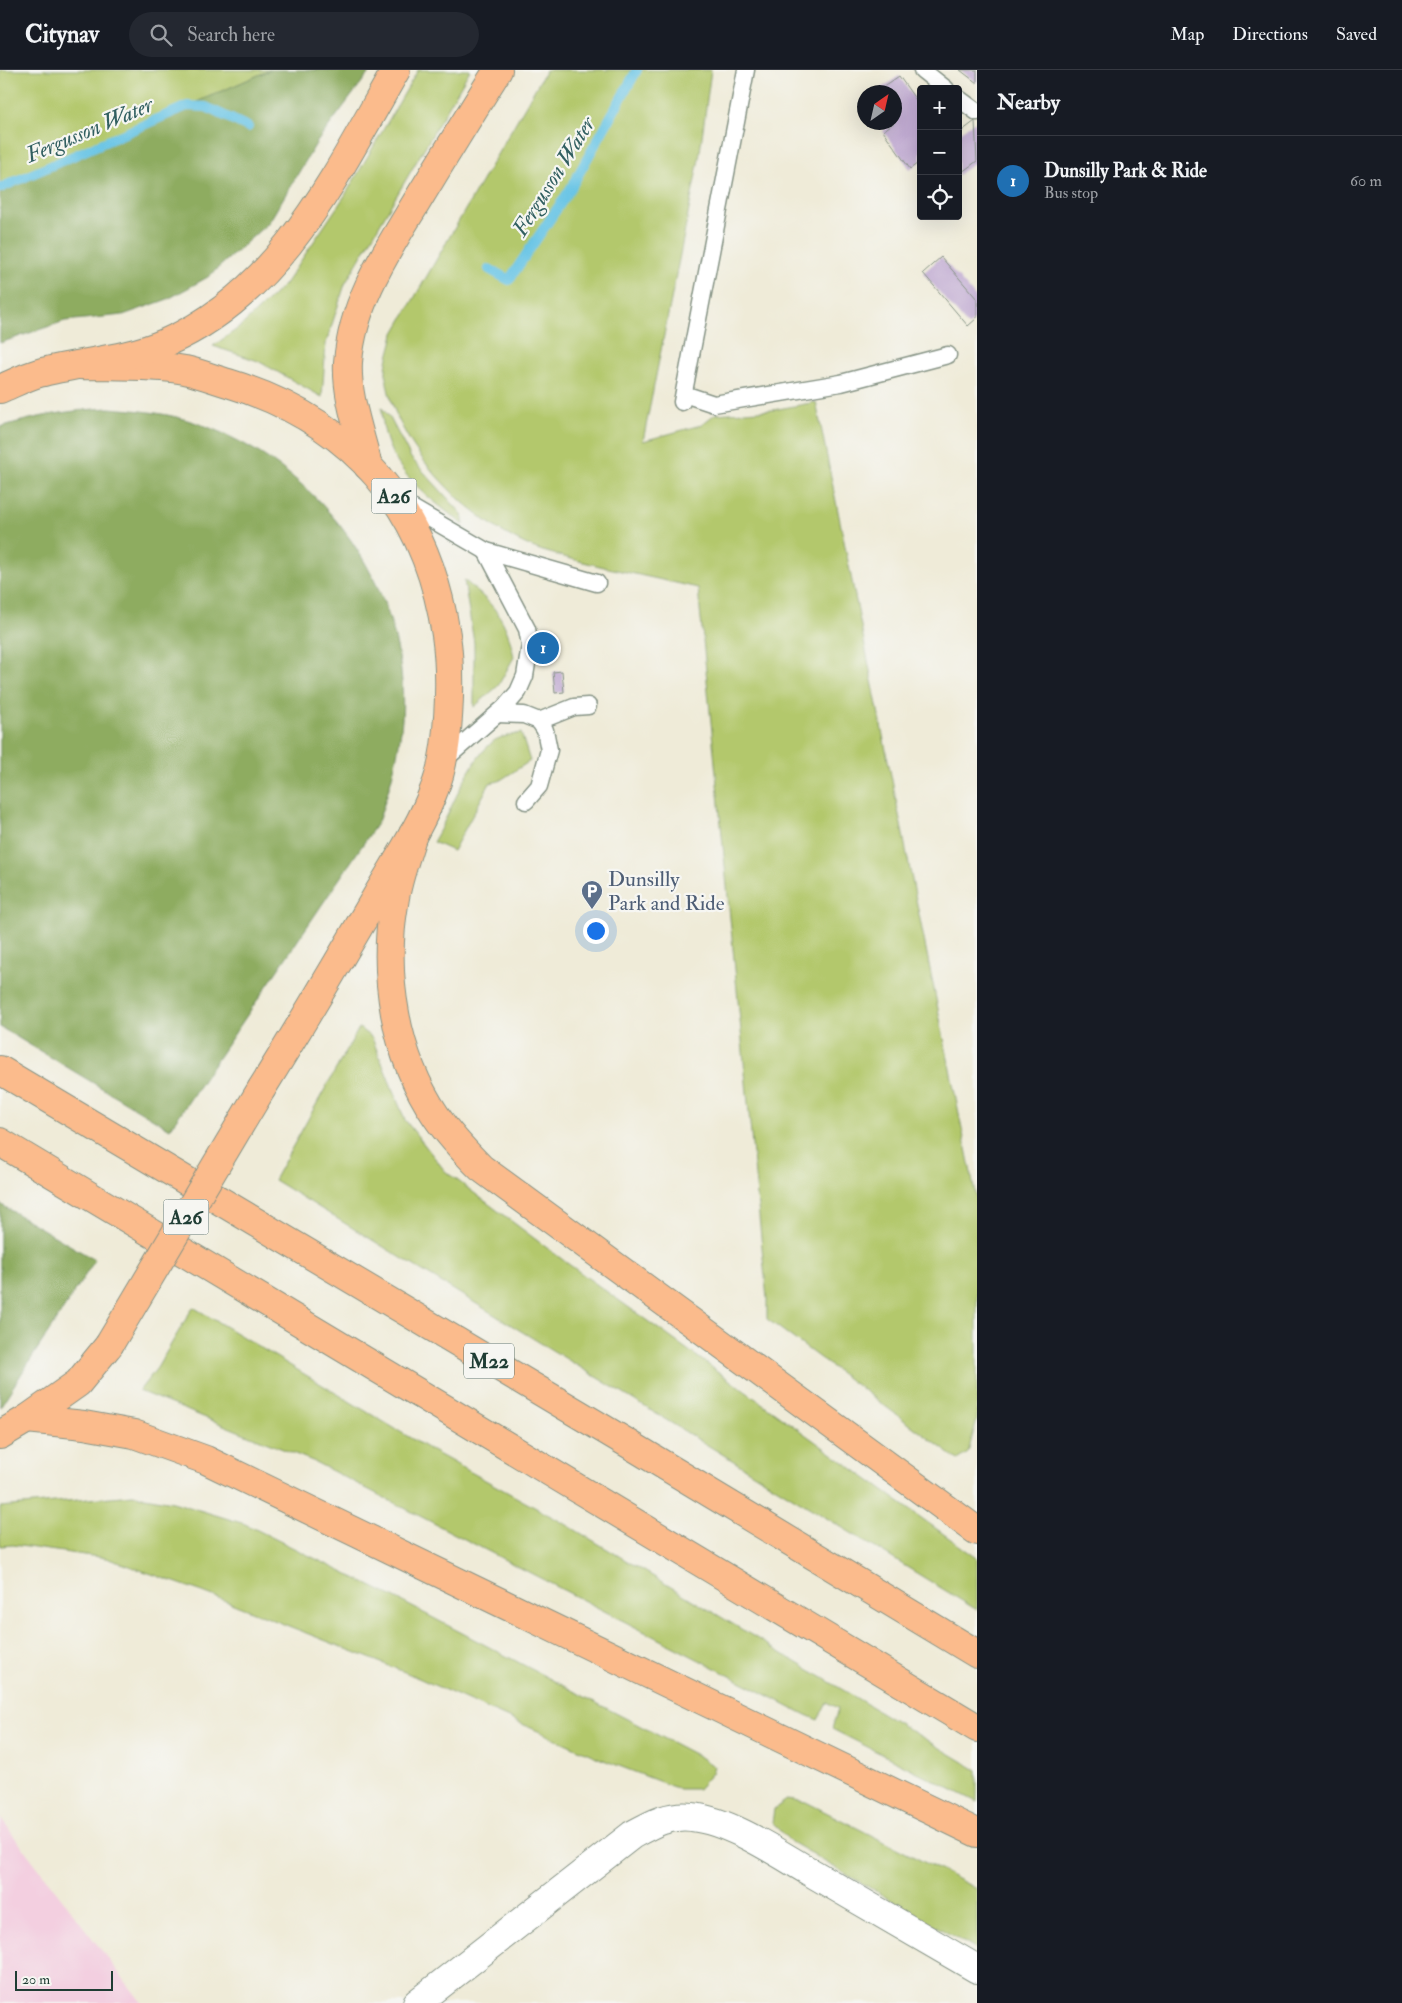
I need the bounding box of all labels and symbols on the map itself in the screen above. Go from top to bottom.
north arrow [857,85,902,130]
water label: Fergusson Water [21,90,159,170]
water label: Fergusson Water [506,110,603,242]
road number: A26 [372,478,416,514]
pin: 1 [527,629,559,667]
place label: Dunsilly Park and Ride [608,866,725,917]
parking icon: Dunsilly Park and Ride [580,879,604,910]
your location [583,918,609,944]
road number: A26 [164,1200,208,1234]
road number: M22 [464,1344,514,1378]
scale bar [15,1968,112,1991]

